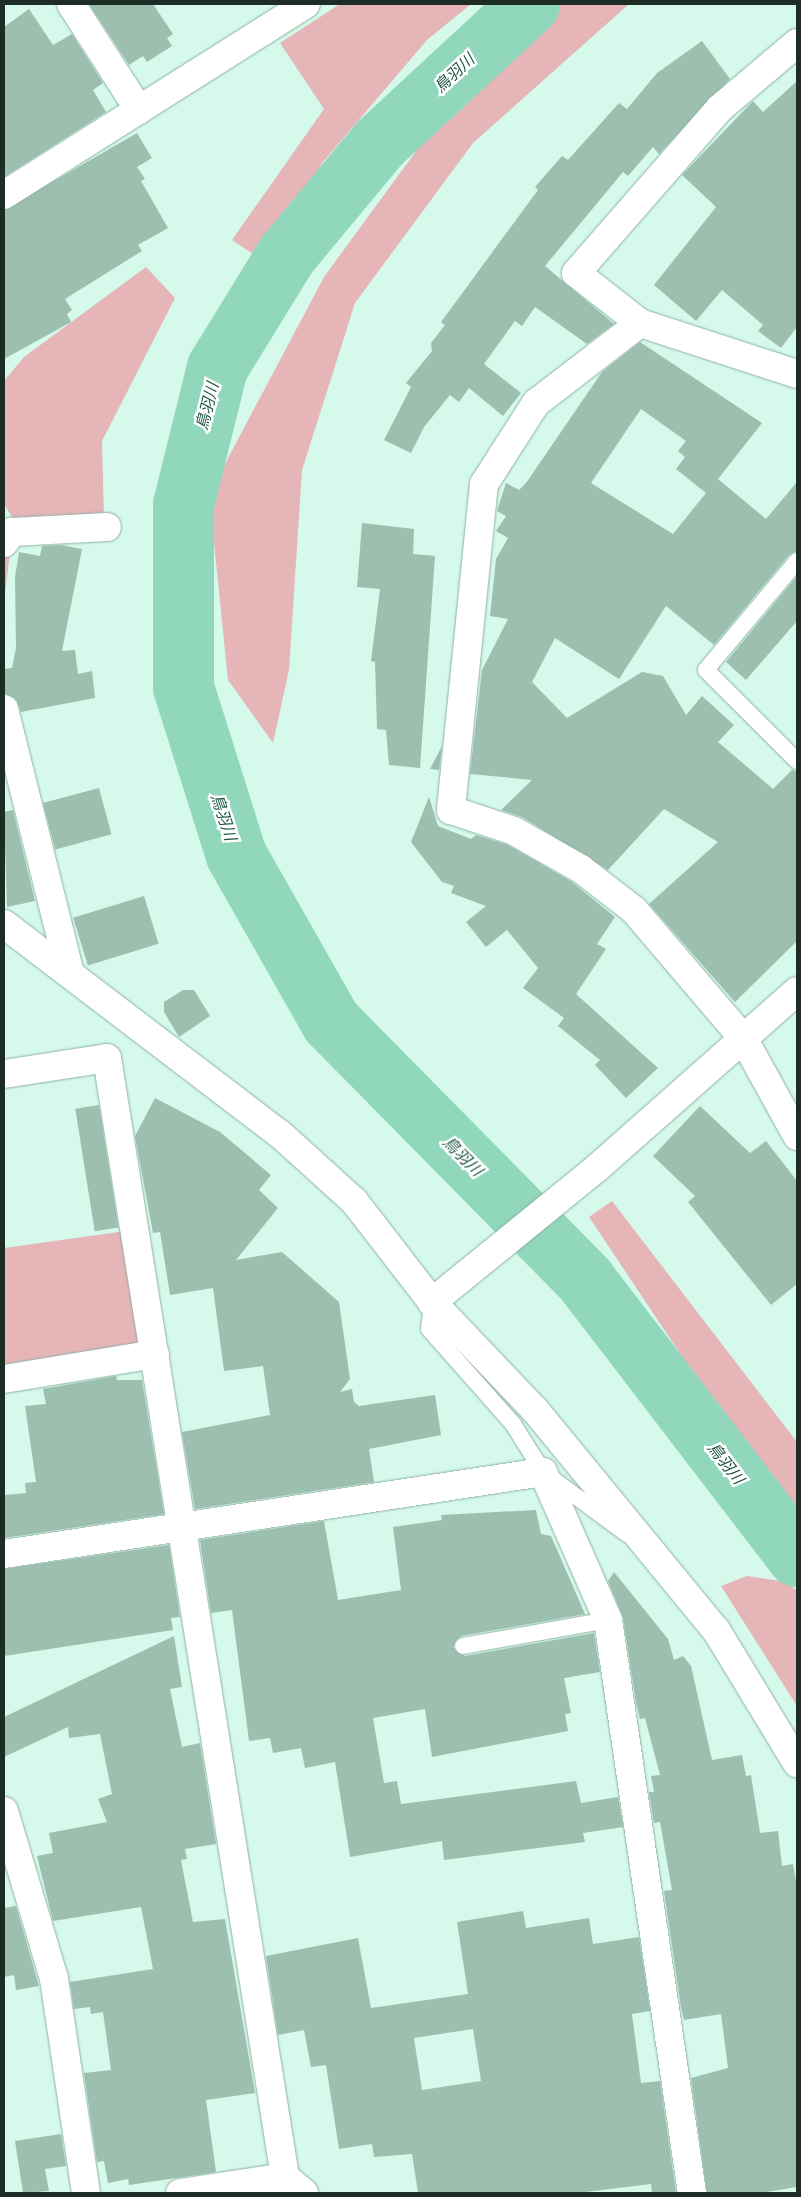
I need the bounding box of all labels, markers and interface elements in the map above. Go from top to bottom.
water label: 鳥羽川 [430,50,478,96]
water label: 鳥羽川 [192,380,222,432]
water label: 鳥羽川 [207,791,241,843]
water label: 鳥羽川 [439,1132,487,1180]
water label: 鳥羽川 [704,1438,748,1488]

